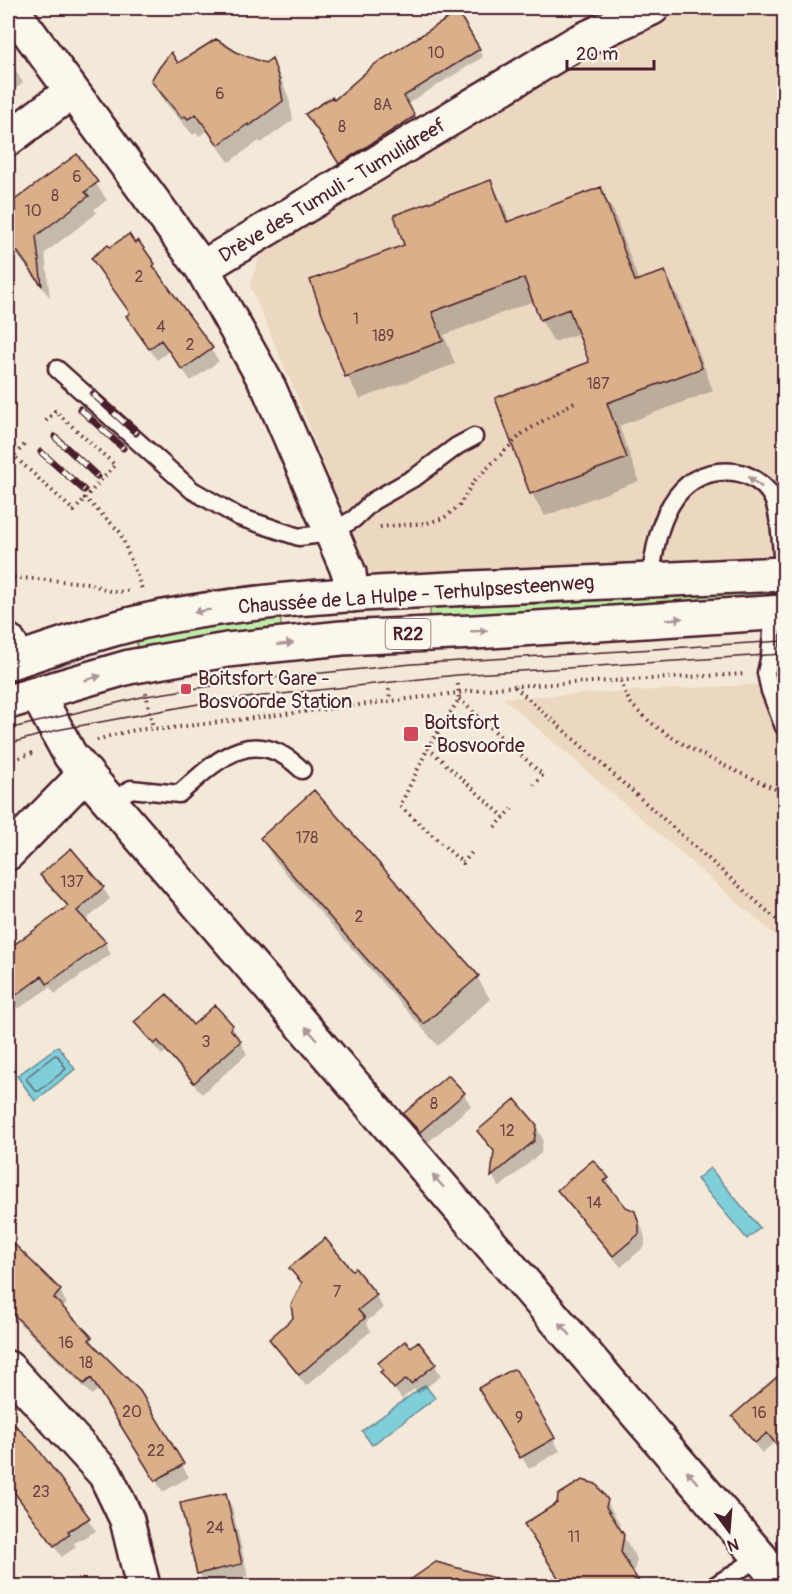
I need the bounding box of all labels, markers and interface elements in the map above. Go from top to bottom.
scale bar [567,33,654,71]
house number: 10 [427,43,445,63]
text: 20 m [576,43,618,66]
house number: 6 [215,84,225,104]
house number: 8A [374,95,392,115]
street label: Drève des Tumuli - Tumulidreef [214,113,450,268]
house number: 8 [338,117,346,137]
house number: 6 [72,167,82,187]
house number: 8 [51,186,59,206]
house number: 10 [24,201,42,221]
house number: 2 [135,267,144,287]
house number: 1 [353,309,359,329]
house number: 4 [156,317,166,337]
house number: 189 [372,326,394,346]
house number: 2 [186,335,195,355]
house number: 187 [587,374,610,394]
one-way arrow [748,476,763,488]
street label: Chaussée de La Hulpe - Terhulpsesteenweg [237,570,595,619]
one-way arrow [193,607,212,616]
one-way arrow [664,614,683,623]
road number: R22 [386,619,430,649]
one-way arrow [470,627,489,636]
one-way arrow [275,639,294,649]
place label: Boitsfort Gare - Bosvoorde Station [198,666,352,714]
one-way arrow [84,673,102,682]
marker: Boitsfort Gare - Bosvoorde Station [179,682,193,696]
place label: Boitsfort - Bosvoorde [424,710,525,758]
marker: Boitsfort - Bosvoorde [402,725,420,743]
house number: 178 [296,828,318,848]
house number: 137 [60,872,84,892]
house number: 2 [355,907,364,927]
one-way arrow [305,1026,318,1041]
house number: 3 [202,1032,211,1052]
house number: 8 [430,1094,438,1114]
house number: 12 [499,1121,515,1141]
one-way arrow [432,1174,445,1189]
house number: 14 [586,1193,602,1213]
house number: 7 [333,1282,342,1302]
one-way arrow [559,1322,572,1337]
house number: 16 [58,1333,74,1353]
house number: 18 [79,1353,93,1373]
house number: 20 [122,1402,142,1422]
house number: 16 [751,1403,767,1423]
house number: 9 [515,1408,523,1428]
house number: 22 [147,1441,165,1461]
one-way arrow [686,1470,699,1485]
house number: 23 [32,1482,50,1502]
north arrow [699,1501,759,1561]
house number: 24 [206,1518,224,1538]
house number: 11 [568,1527,580,1547]
text: N [725,1533,741,1556]

